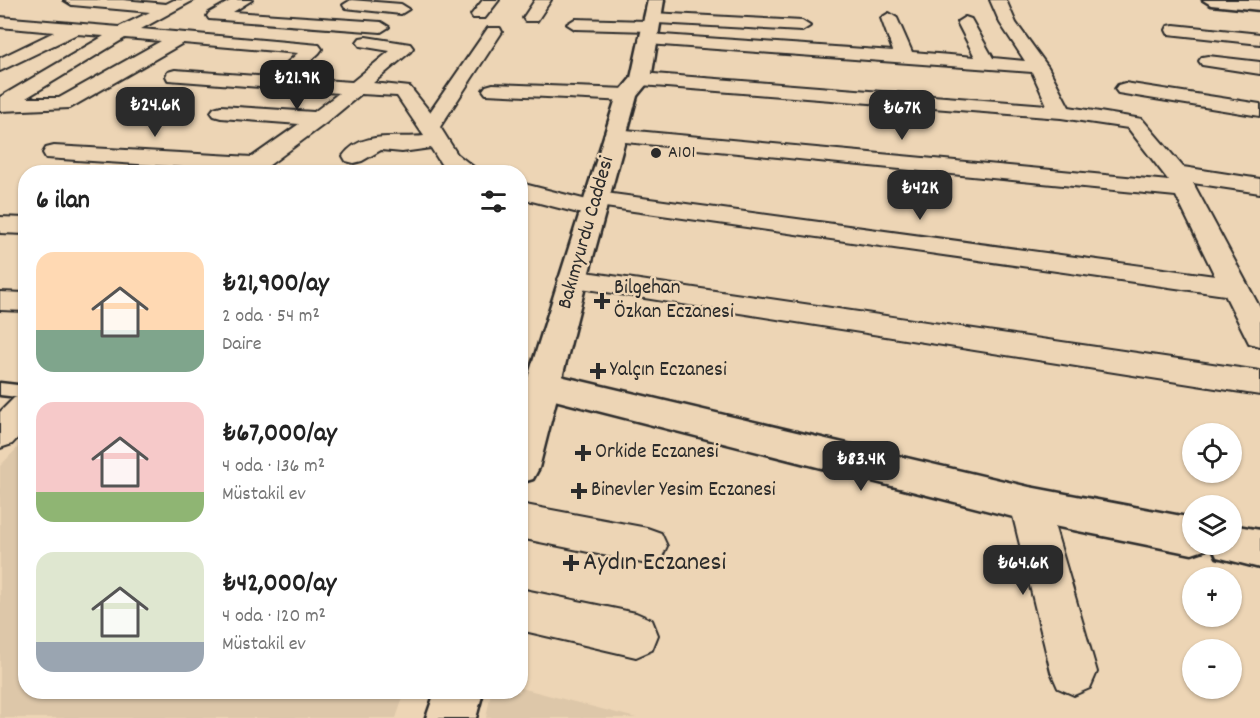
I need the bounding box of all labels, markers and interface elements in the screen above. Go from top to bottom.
pin: ₺21.9K [248,60,346,111]
text: ₺21.9K [274,65,320,93]
pin: ₺24.6K [106,87,204,138]
pin: ₺67K [866,90,938,141]
text: ₺24.6K [130,92,180,120]
text: ₺67K [883,95,921,123]
place label: A101 [668,141,696,166]
marker: A101 [649,146,663,160]
street label: Bakımyurdu Caddesi [551,153,623,313]
pin: ₺42K [884,170,956,221]
text: ₺42K [901,175,939,203]
text: 6 ilan [36,183,90,220]
icon: filters [477,185,510,218]
text: ₺21,900/ay [222,266,329,303]
place label: Bilgehan Özkan Eczanesi [614,274,734,328]
icon: home [84,276,156,348]
marker: Bilgehan Özkan Eczanesi [595,294,609,308]
text: 2 oda · 54 m² [222,303,320,331]
text: Daire [222,331,262,359]
place label: Yalçın Eczanesi [610,356,727,386]
marker: Yalçın Eczanesi [591,364,605,378]
text: ₺67,000/ay [222,416,337,453]
map controls [1182,423,1242,699]
button: locate [1182,423,1242,483]
icon: home [84,426,156,498]
place label: Orkide Eczanesi [595,438,719,468]
pin: ₺83.4K [812,441,910,492]
marker: Orkide Eczanesi [576,446,590,460]
text: ₺83.4K [837,446,885,474]
text: 4 oda · 136 m² [222,453,325,481]
place label: Binevler Yesim Eczanesi [591,476,776,506]
text: Müstakil ev [222,481,306,509]
marker: Binevler Yesim Eczanesi [572,484,586,498]
button: layers [1182,495,1242,555]
place label: Aydın Eczanesi [583,545,726,582]
pin: ₺64.6K [974,545,1072,596]
text: ₺64.6K [997,550,1049,578]
marker: Aydın Eczanesi [564,556,578,570]
text: ₺42,000/ay [222,566,336,603]
button: + [1182,567,1242,627]
icon: home [84,576,156,648]
text: 4 oda · 120 m² [222,603,326,631]
text: Müstakil ev [222,631,306,659]
button: − [1182,639,1242,699]

